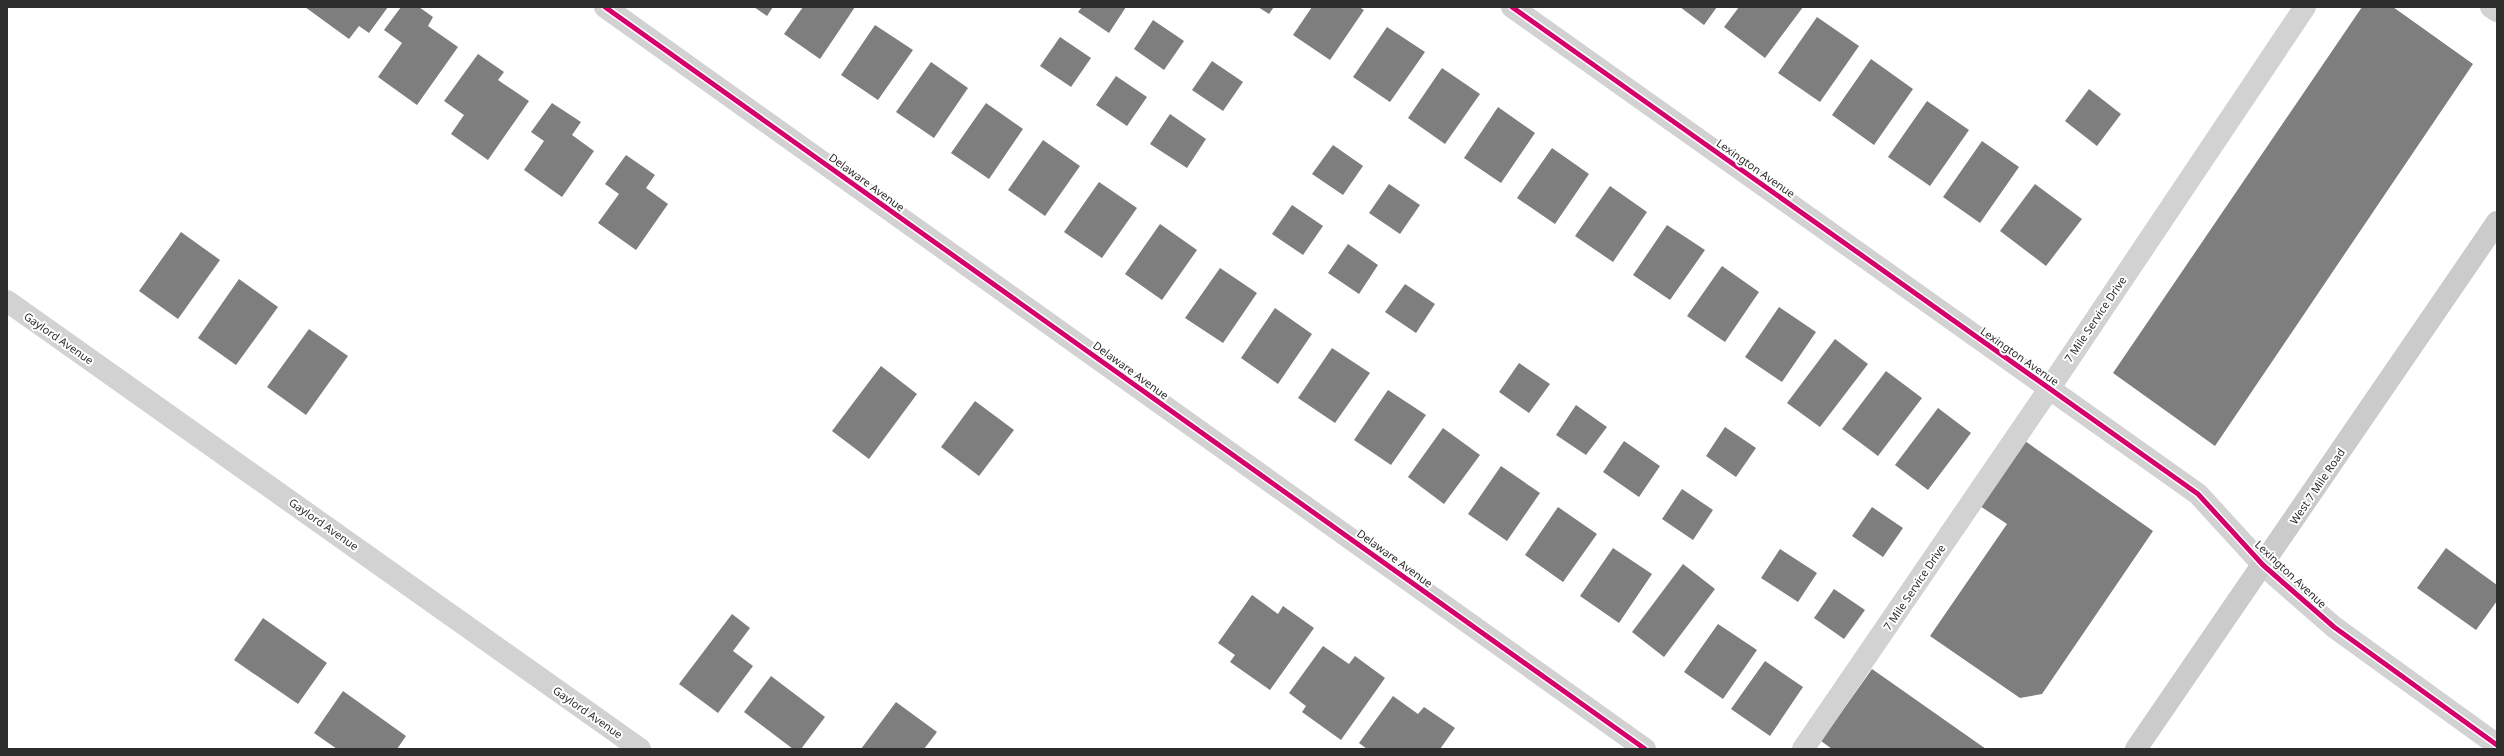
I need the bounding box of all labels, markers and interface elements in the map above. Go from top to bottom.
street label: Lexington Avenue [1714,135,1798,201]
street label: Delaware Avenue [826,149,908,215]
street label: 7 Mile Service Drive [2061,273,2129,365]
street label: Gaylord Avenue [21,308,97,368]
street label: Lexington Avenue [1978,323,2062,389]
street label: Delaware Avenue [1090,337,1172,403]
street label: West 7 Mile Road [2286,445,2348,527]
street label: Gaylord Avenue [286,494,362,554]
street label: Delaware Avenue [1354,525,1436,591]
street label: Lexington Avenue [2252,537,2330,611]
street label: 7 Mile Service Drive [1880,541,1948,633]
street label: Gaylord Avenue [550,682,626,742]

